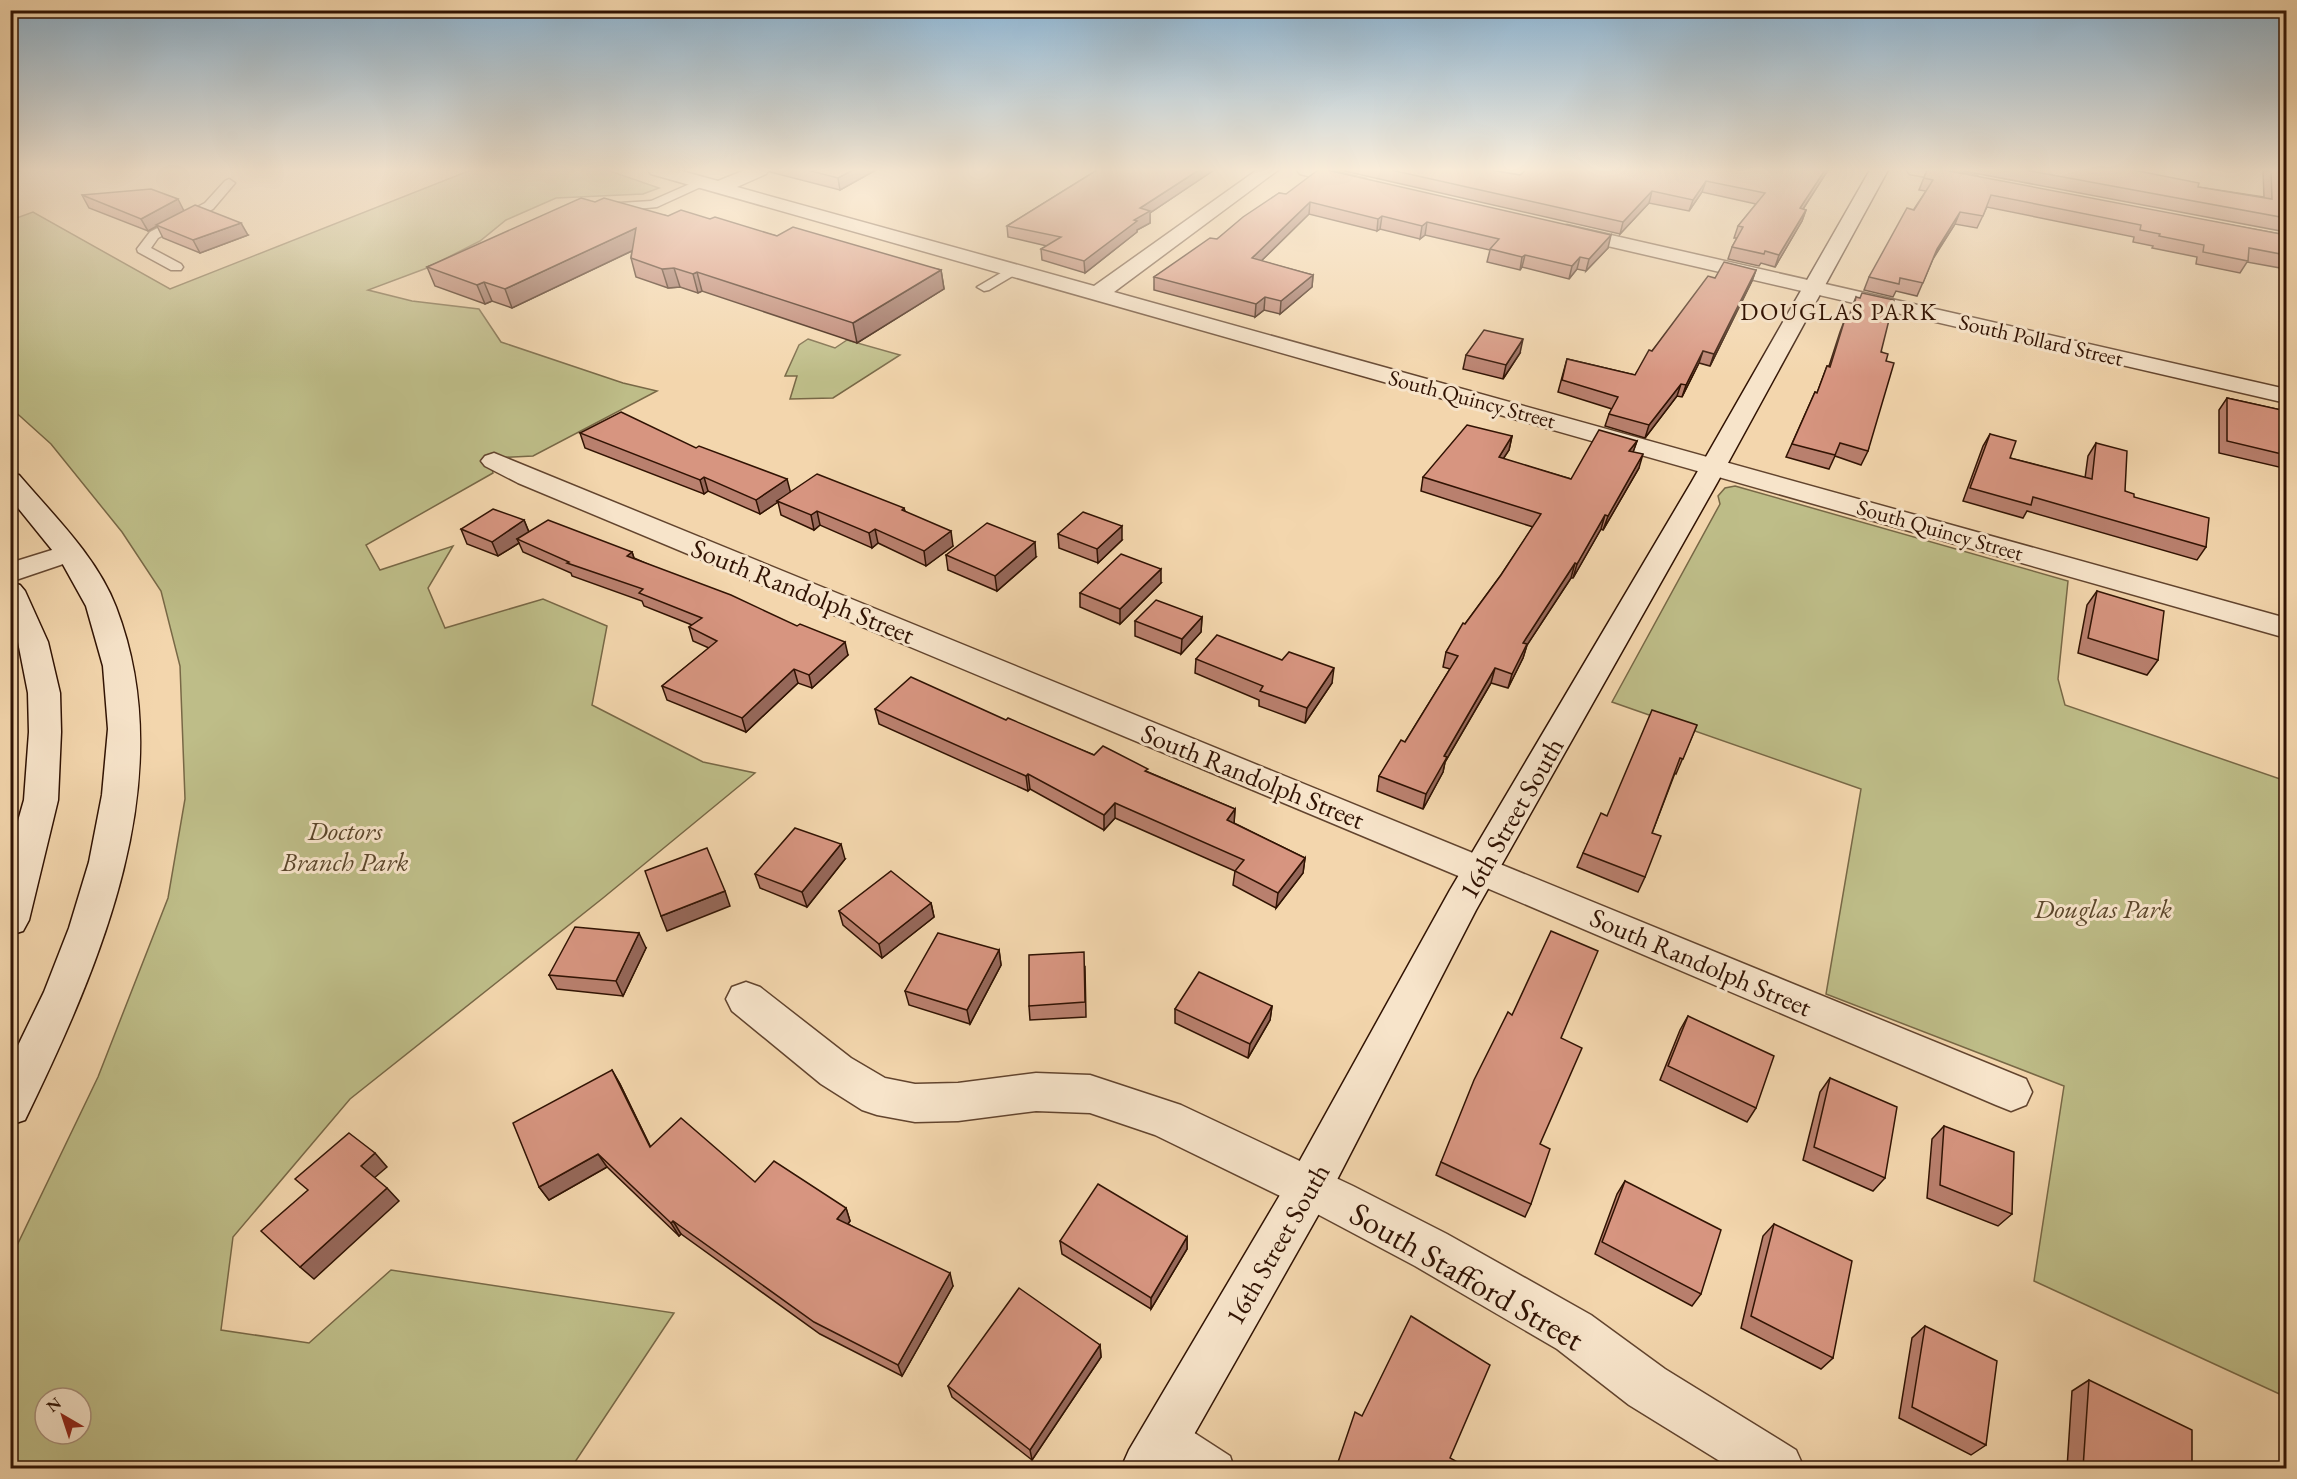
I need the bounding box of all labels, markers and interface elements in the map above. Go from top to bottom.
district label: DOUGLAS PARK [1740,296,1938,327]
street label: South Pollard Street [1956,307,2126,373]
street label: South Quincy Street [1385,363,1559,435]
street label: South Quincy Street [1854,492,2027,568]
street label: South Randolph Street [686,530,920,652]
street label: South Randolph Street [1136,715,1370,837]
street label: 16th Street South [1451,731,1571,905]
park label: Doctors Branch Park [280,813,409,879]
park label: Douglas Park [2033,891,2172,926]
street label: South Randolph Street [1585,899,1818,1025]
street label: 16th Street South [1217,1157,1337,1331]
street label: South Stafford Street [1342,1192,1592,1361]
north arrow [33,1386,93,1446]
text: N [42,1392,66,1417]

